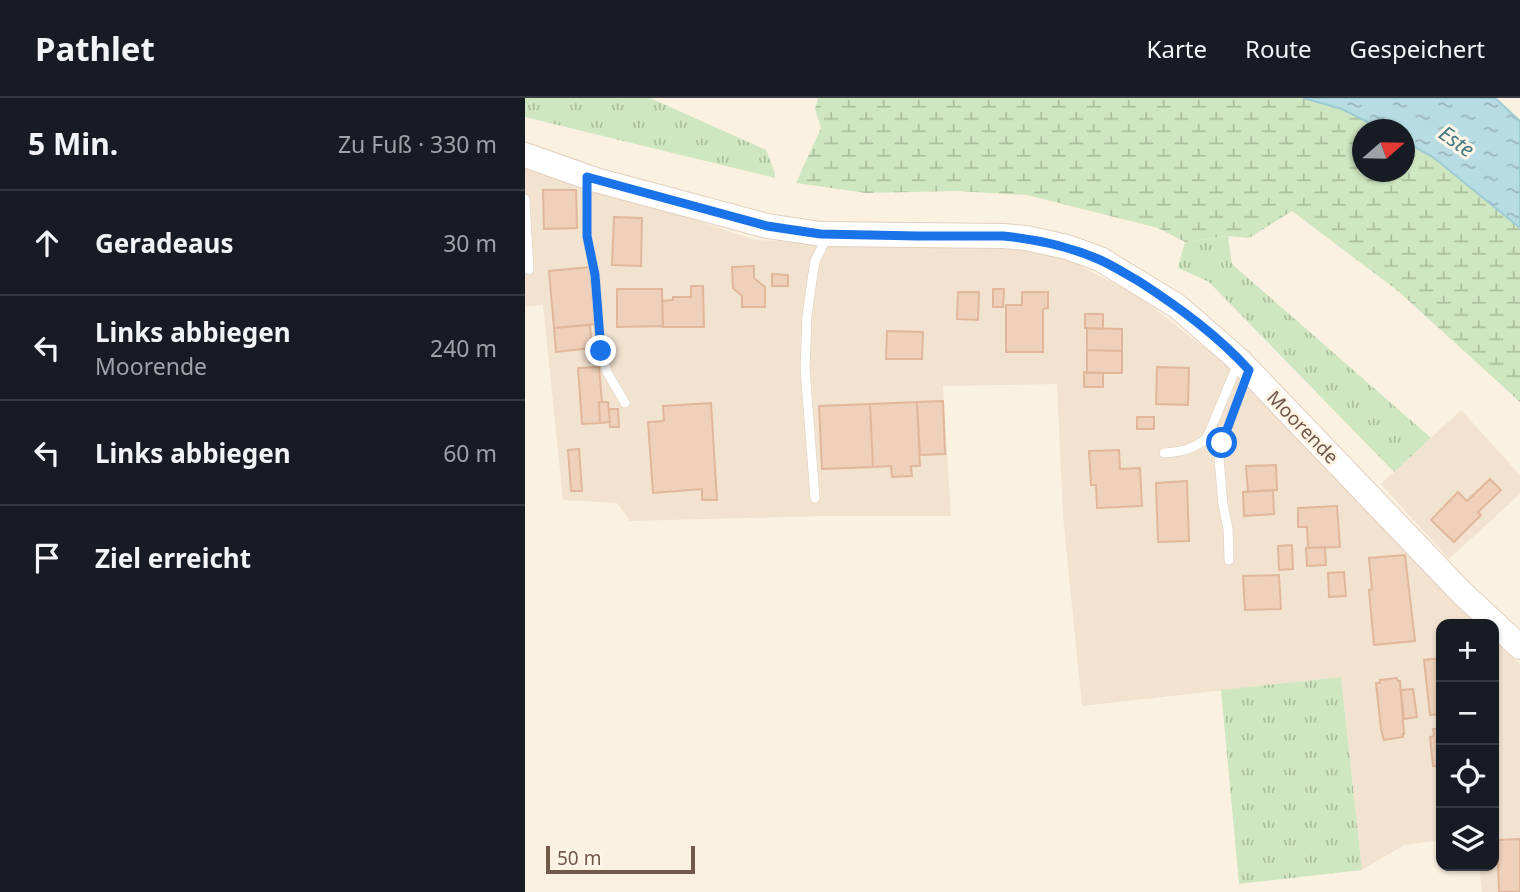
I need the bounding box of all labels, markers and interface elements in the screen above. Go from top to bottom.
text: Pathlet [35,26,155,71]
text: Karte [1147,32,1207,65]
text: Route [1245,32,1312,65]
text: Gespeichert [1350,32,1485,65]
north arrow [1352,119,1415,182]
water label: Este [1434,119,1480,163]
text: 5 Min. [28,123,118,164]
text: Zu Fuß · 330 m [338,128,497,160]
icon: ahead [28,224,66,262]
text: Geradeaus [95,225,234,261]
text: 30 m [443,227,497,259]
text: Links abbiegen [95,314,291,350]
icon: left [28,329,66,367]
text: 240 m [430,332,497,364]
route end [585,335,616,366]
text: Moorende [95,350,207,382]
street label: Moorende [1261,385,1345,469]
route start [1206,427,1237,458]
icon: left [28,434,66,472]
text: Links abbiegen [95,435,291,471]
text: 60 m [443,437,497,469]
icon: arrive [28,539,66,577]
text: Ziel erreicht [95,540,251,576]
map controls [1436,619,1499,871]
button: + [1436,619,1499,682]
button: − [1436,682,1499,745]
button: locate [1436,745,1499,808]
button: layers [1436,808,1499,871]
scale bar [546,843,695,875]
text: 50 m [557,845,601,871]

